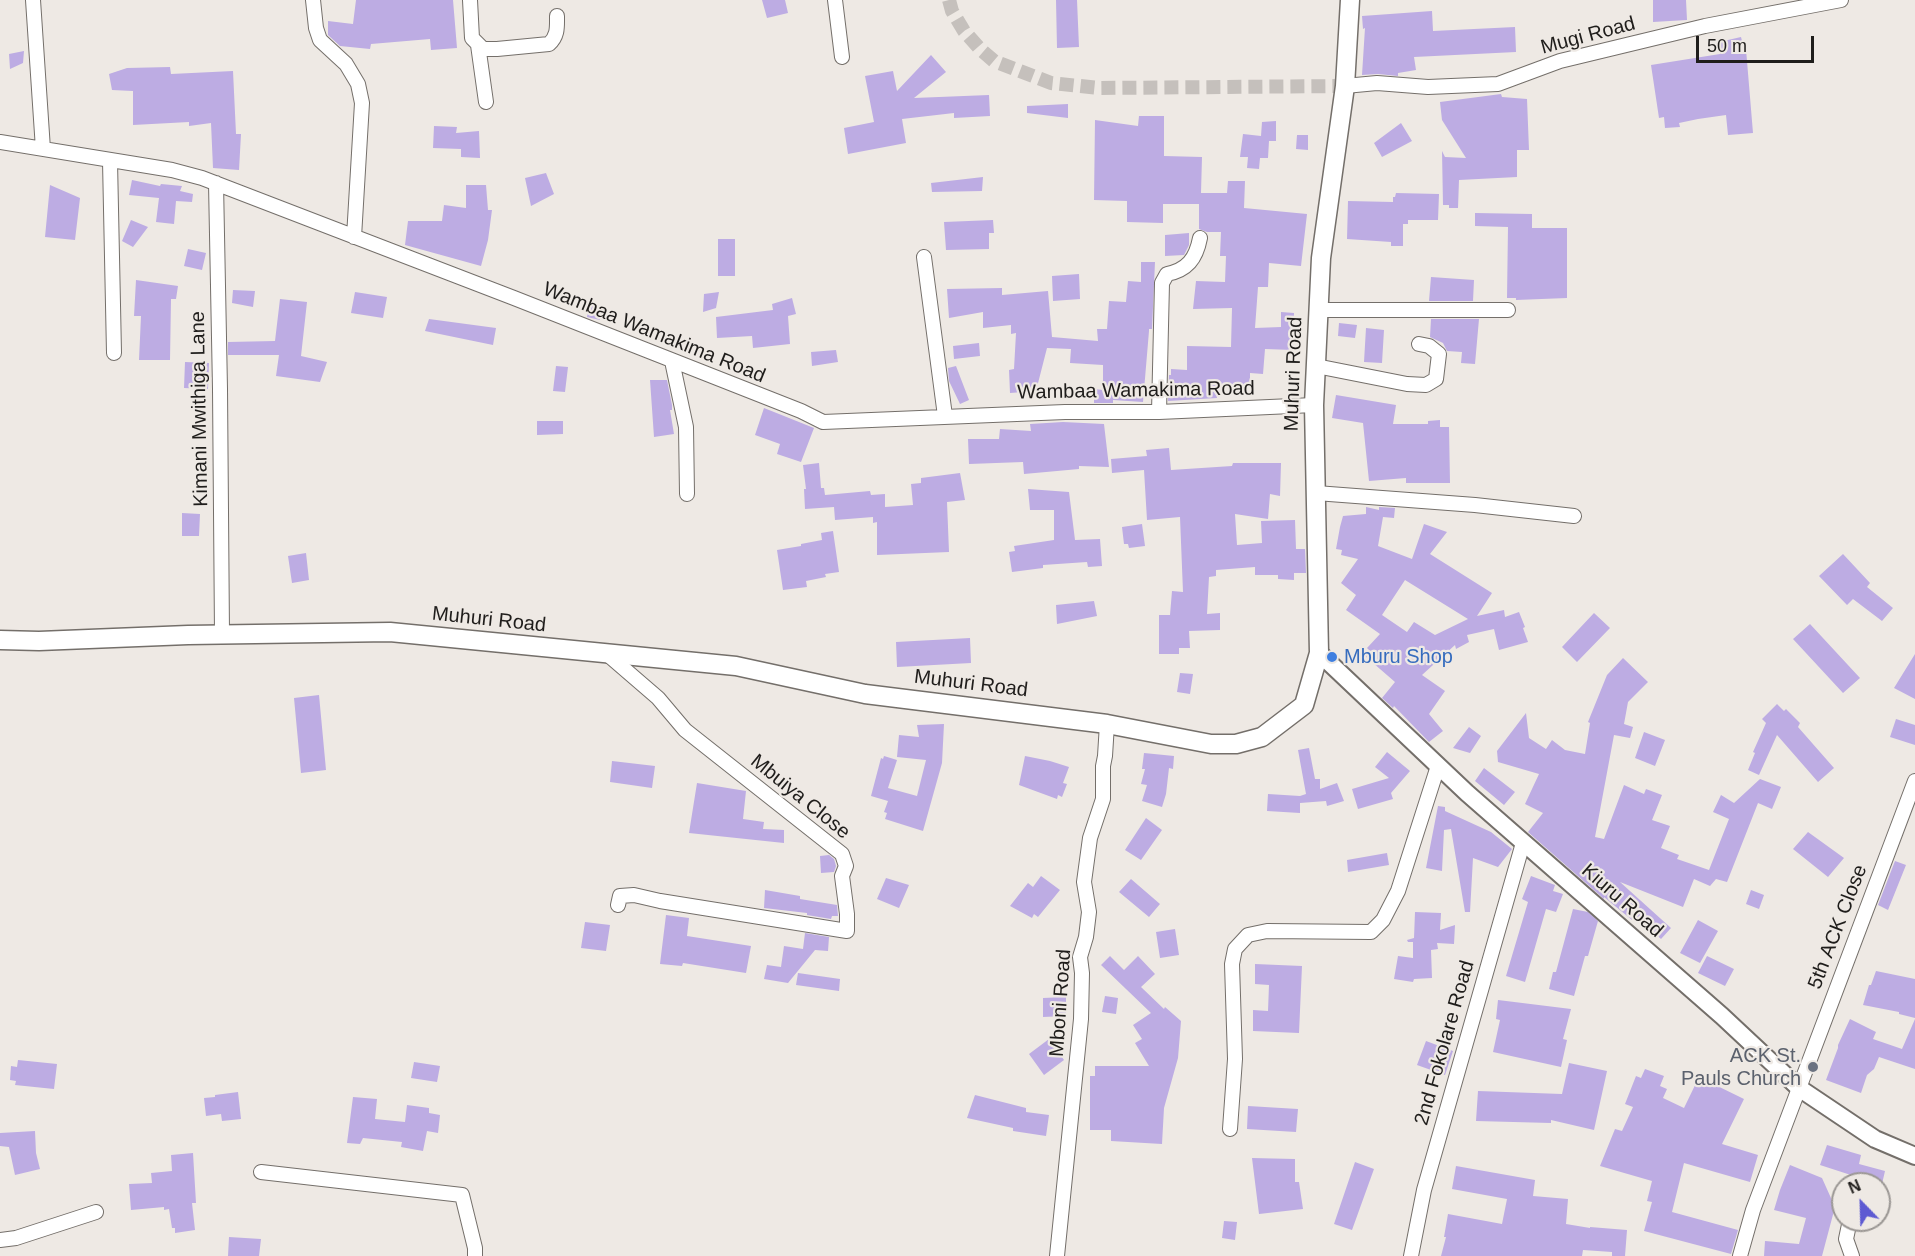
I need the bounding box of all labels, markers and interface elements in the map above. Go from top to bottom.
street label: Mugi Road [1538,12,1638,60]
scale bar [1699,24,1818,62]
text: 50 m [1707,36,1747,56]
street label: Wambaa Wamakima Road [539,277,769,389]
street label: Kimani Mwithiga Lane [186,311,214,507]
street label: Muhuri Road [1280,316,1308,432]
street label: Wambaa Wamakima Road [1017,377,1255,405]
street label: Muhuri Road [431,602,547,638]
place label: Mburu Shop [1344,645,1453,669]
marker: Mburu Shop [1325,650,1339,664]
street label: Muhuri Road [913,665,1029,703]
street label: Mbuiya Close [745,750,855,844]
street label: Kiuru Road [1576,859,1668,943]
street label: 5th ACK Close [1803,861,1873,993]
street label: Mboni Road [1045,948,1077,1058]
street label: 2nd Fokolare Road [1410,958,1480,1128]
place label: ACK St. Pauls Church [1681,1044,1801,1091]
marker: ACK St. Pauls Church [1806,1060,1820,1074]
north arrow [1831,1172,1891,1232]
text: N [1846,1177,1863,1197]

